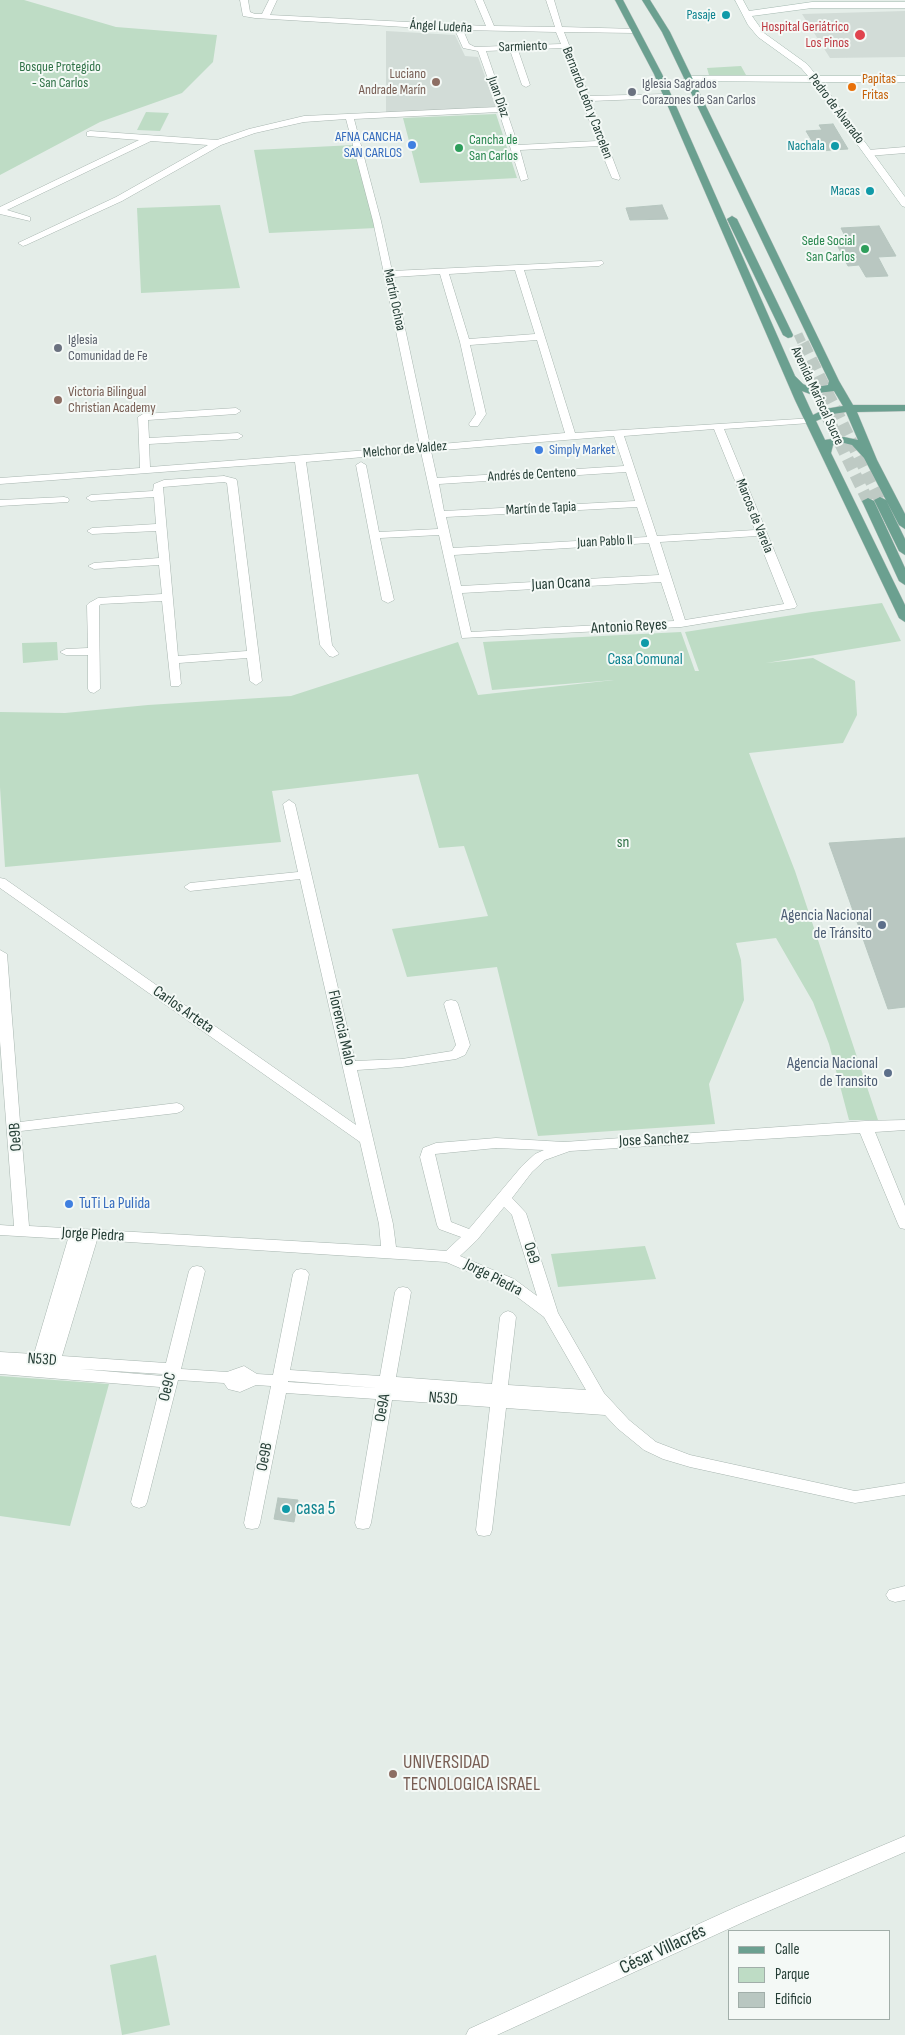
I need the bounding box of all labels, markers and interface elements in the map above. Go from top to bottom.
place label: Pasaje [686,7,716,23]
marker: Pasaje [720,9,732,21]
street label: Ángel Ludeña [410,17,472,37]
place label: Hospital Geriátrico Los Pinos [761,19,849,52]
marker: Hospital Geriátrico Los Pinos [853,28,867,42]
street label: Sarmiento [498,38,548,56]
street label: Bernardo León y Carcelen [558,45,616,161]
park label: Bosque Protegido - San Carlos [19,59,101,92]
place label: Luciano Andrade Marín [359,66,426,98]
street label: Pedro de Alvarado [804,71,868,147]
place label: Papitas Fritas [862,71,896,104]
street label: Juan Díaz [483,74,513,120]
marker: Luciano Andrade Marín [430,76,442,88]
place label: Iglesia Sagrados Corazones de San Carlos [642,76,756,108]
marker: Papitas Fritas [846,81,858,93]
marker: Iglesia Sagrados Corazones de San Carlos [626,86,638,98]
place label: AFNA CANCHA SAN CARLOS [335,129,402,162]
place label: Cancha de San Carlos [469,132,518,164]
place label: Nachala [787,138,825,154]
marker: AFNA CANCHA SAN CARLOS [406,139,418,151]
marker: Nachala [829,140,841,152]
marker: Cancha de San Carlos [453,142,465,154]
place label: Macas [830,183,860,199]
marker: Macas [864,185,876,197]
place label: Sede Social San Carlos [802,233,855,266]
marker: Sede Social San Carlos [859,243,871,255]
street label: Martín Ochoa [379,268,409,332]
place label: Iglesia Comunidad de Fe [68,332,148,364]
marker: Iglesia Comunidad de Fe [52,342,64,354]
street label: Avenida Mariscal Sucre [787,344,847,448]
place label: Victoria Bilingual Christian Academy [68,384,156,417]
marker: Victoria Bilingual Christian Academy [52,394,64,406]
street label: Melchor de Valdez [362,438,448,462]
place label: Simply Market [549,442,615,458]
marker: Simply Market [533,444,545,456]
street label: Andrés de Centeno [487,464,577,486]
street label: Marcos de Varela [732,476,776,556]
street label: Martín de Tapia [505,499,577,519]
street label: Juan Pablo II [577,532,633,552]
street label: Juan Ocana [531,573,591,595]
street label: Antonio Reyes [590,615,668,639]
marker: Casa Comunal [639,637,651,649]
place label: Casa Comunal [607,650,683,670]
park label: sn [617,833,629,853]
place label: Agencia Nacional de Tránsito [781,906,872,944]
marker: Agencia Nacional de Tránsito [876,919,888,931]
street label: Carlos Arteta [149,982,217,1038]
street label: Florencia Malo [323,988,359,1068]
place label: Agencia Nacional de Transito [787,1054,878,1092]
marker: Agencia Nacional de Transito [882,1067,894,1079]
street label: Oe9B [5,1122,27,1152]
street label: Jose Sanchez [619,1129,689,1151]
place label: TuTi La Pulida [79,1194,150,1214]
marker: TuTi La Pulida [63,1198,75,1210]
street label: Jorge Piedra [61,1224,125,1246]
street label: Oe9 [519,1240,543,1266]
street label: Jorge Piedra [461,1255,525,1301]
street label: N53D [27,1349,57,1371]
street label: Oe9C [155,1371,181,1403]
street label: N53D [428,1388,458,1410]
street label: Oe9A [371,1392,395,1424]
street label: Oe9B [253,1441,277,1473]
place label: casa 5 [296,1498,335,1520]
marker: casa 5 [280,1503,292,1515]
place label: UNIVERSIDAD TECNOLOGICA ISRAEL [403,1752,540,1796]
marker: UNIVERSIDAD TECNOLOGICA ISRAEL [387,1768,399,1780]
street label: César Villacrés [616,1920,710,1980]
legend [728,1930,890,2020]
text: Calle [775,1940,799,1959]
text: Parque [775,1965,810,1984]
text: Edificio [775,1990,812,2009]

